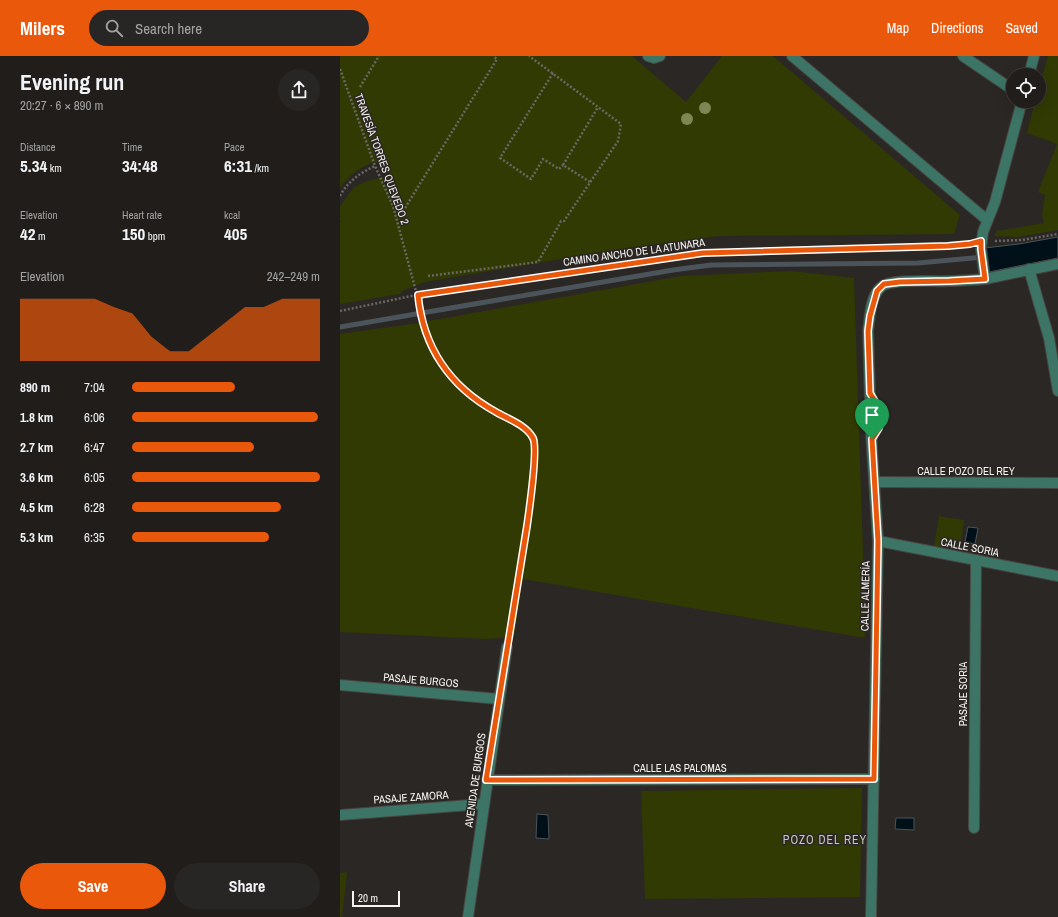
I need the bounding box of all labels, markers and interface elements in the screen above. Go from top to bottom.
search box [89,10,369,46]
text: Milers [20,15,65,41]
icon: search [103,17,125,39]
text: Search here [135,18,202,39]
text: Map [887,19,909,37]
text: Directions [931,19,983,37]
text: Saved [1005,19,1038,37]
text: Evening run [20,67,124,97]
map controls [1006,68,1046,108]
button: locate [1006,68,1046,108]
button: share [278,69,320,111]
street label: TRAVESÍA TORRES QUEVEDO 2 [352,92,412,226]
text: 20:27 · 6 × 890 m [20,97,103,114]
text: Distance [20,140,56,154]
text: Time [122,140,142,154]
text: Pace [224,140,245,154]
text: 5.34 [20,154,47,177]
text: 34:48 [122,154,158,177]
text: 6:31 [224,154,252,177]
text: km [47,161,62,175]
text: /km [252,161,269,175]
text: Elevation [20,208,58,222]
text: Heart rate [122,208,162,222]
text: kcal [224,208,240,222]
text: 42 [20,222,36,245]
text: 150 [122,222,145,245]
text: 405 [224,222,247,245]
text: m [36,229,46,243]
text: bpm [145,229,165,243]
street label: CAMINO ANCHO DE LA ATUNARA [562,235,707,269]
text: Elevation [20,268,64,285]
text: 242–249 m [267,268,320,285]
text: 890 m [20,379,50,396]
text: 7:04 [84,379,105,396]
pin [855,398,889,439]
icon: arrive [861,404,883,426]
text: 1.8 km [20,409,53,426]
text: 6:06 [84,409,105,426]
text: 2.7 km [20,439,53,456]
text: 6:47 [84,439,105,456]
street label: CALLE POZO DEL REY [917,464,1015,478]
text: 3.6 km [20,469,53,486]
text: 6:05 [84,469,105,486]
text: 4.5 km [20,499,53,516]
text: 6:28 [84,499,105,516]
text: 5.3 km [20,529,53,546]
text: 6:35 [84,529,105,546]
street label: CALLE SORIA [940,534,1001,560]
street label: CALLE ALMERÍA [857,560,873,631]
street label: PASAJE SORIA [956,661,970,726]
street label: PASAJE BURGOS [383,670,459,690]
street label: AVENIDA DE BURGOS [461,732,489,829]
street label: CALLE LAS PALOMAS [633,761,727,775]
street label: PASAJE ZAMORA [373,787,450,807]
district label: POZO DEL REY [783,832,867,848]
button: Save [20,863,166,909]
button: Share [174,863,320,909]
scale bar [352,889,400,908]
text: 20 m [358,891,378,905]

